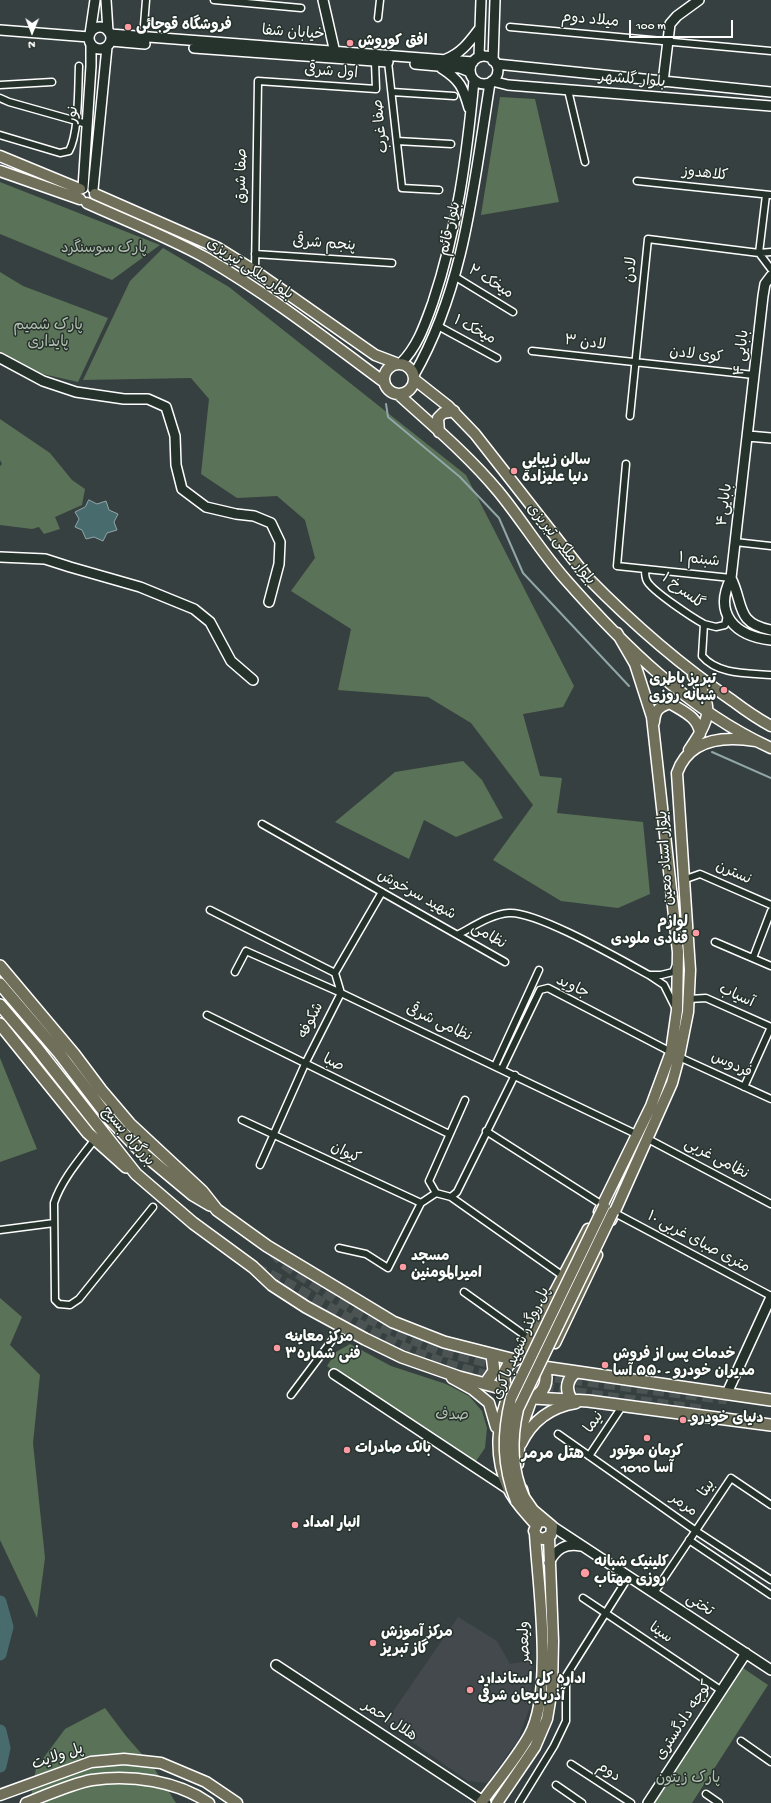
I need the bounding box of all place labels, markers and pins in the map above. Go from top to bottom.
place label: فروشگاه قوجائی [136,18,232,36]
marker: فروشگاه قوجائی [123,22,133,32]
place label: افق کوروش [358,34,428,52]
marker: افق کوروش [345,38,355,48]
place label: سالن زيبايي دنيا عليزاده [522,453,591,488]
marker: سالن زيبايي دنيا عليزاده [509,466,519,476]
place label: تبریز باطری شبانه روزی [649,672,716,707]
marker: تبریز باطری شبانه روزی [719,685,729,695]
place label: لوازم قنادی ملودی [611,915,688,950]
marker: لوازم قنادی ملودی [691,928,701,938]
place label: مسجد امیرالمومنین [411,1249,482,1284]
marker: مسجد امیرالمومنین [398,1262,408,1272]
place label: مرکز معاینه فنی شماره۳ [285,1330,361,1365]
marker: مرکز معاینه فنی شماره۳ [272,1343,282,1353]
place label: خدمات پس از فروش مدیران خودرو - ۵۵۰ آسا [613,1347,755,1382]
marker: خدمات پس از فروش مدیران خودرو - ۵۵۰ آسا [600,1360,610,1370]
place label: دنیای خودرو [691,1411,763,1429]
marker: دنیای خودرو [678,1415,688,1425]
marker: کرمان موتور 1010 آسا [642,1433,652,1443]
place label: بانک صادرات [355,1441,431,1459]
place label: کرمان موتور 1010 آسا [611,1444,683,1479]
marker: بانک صادرات [342,1445,352,1455]
place label: انبار امداد [303,1516,360,1534]
marker: انبار امداد [290,1520,300,1530]
place label: کلینیک شبانه روزی مهتاب [594,1555,669,1590]
marker: کلینیک شبانه روزی مهتاب [579,1567,591,1579]
place label: مرکز آموزش گاز تبریز [381,1625,453,1660]
marker: مرکز آموزش گاز تبریز [368,1638,378,1648]
place label: اداره کل استاندارد آذربایجان شرقی [478,1672,586,1707]
marker: اداره کل استاندارد آذربایجان شرقی [465,1685,475,1695]

